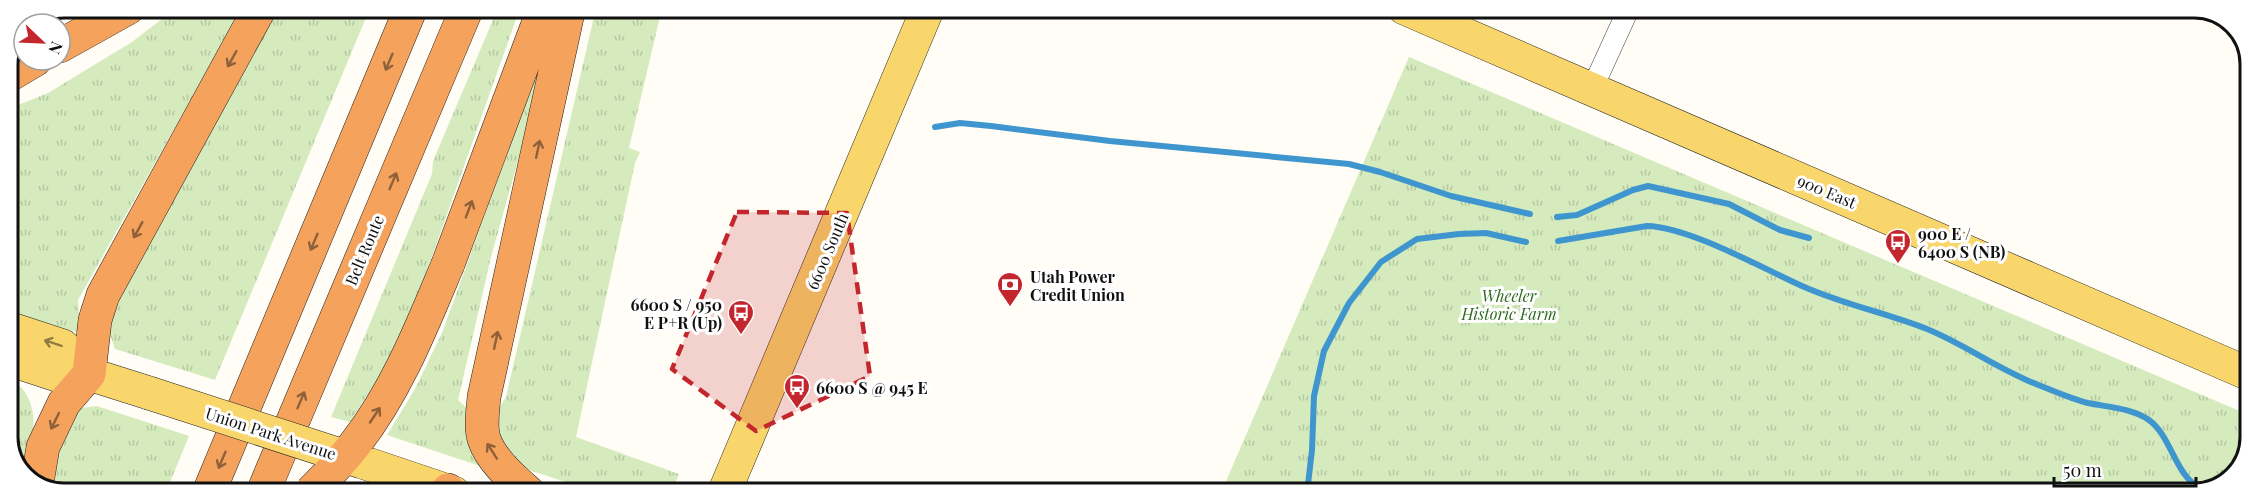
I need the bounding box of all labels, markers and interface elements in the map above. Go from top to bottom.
north arrow [12,12,72,72]
text: N [44,39,68,58]
one-way arrow [226,50,238,67]
one-way arrow [383,52,394,70]
one-way arrow [533,140,544,160]
street label: 900 East [1794,169,1860,213]
one-way arrow [388,173,399,191]
one-way arrow [464,200,475,219]
street label: 6600 South [801,209,853,293]
street label: Belt Route [340,212,388,288]
one-way arrow [132,221,144,238]
place label: 900 E / 6400 S (NB) [1918,223,2005,262]
bus stop icon: 900 E / 6400 S (NB) [1883,227,1913,265]
one-way arrow [308,232,319,250]
place label: Utah Power Credit Union [1030,266,1125,305]
bank icon: Utah Power Credit Union [995,270,1025,308]
park label: Wheeler Historic Farm [1460,285,1557,324]
place label: 6600 S / 950 E P+R (Up) [630,294,722,333]
bus stop icon: 6600 S / 950 E P+R (Up) [726,298,756,336]
one-way arrow [491,331,503,350]
one-way arrow [44,337,63,348]
bus stop icon: 6600 S @ 945 E [782,372,812,410]
place label: 6600 S @ 945 E [816,377,928,398]
one-way arrow [296,391,307,409]
street label: Union Park Avenue [203,402,339,464]
one-way arrow [369,407,381,424]
one-way arrow [49,412,61,430]
one-way arrow [485,443,497,460]
scale bar [2054,450,2196,488]
one-way arrow [216,451,227,469]
text: 50 m [2063,458,2102,482]

